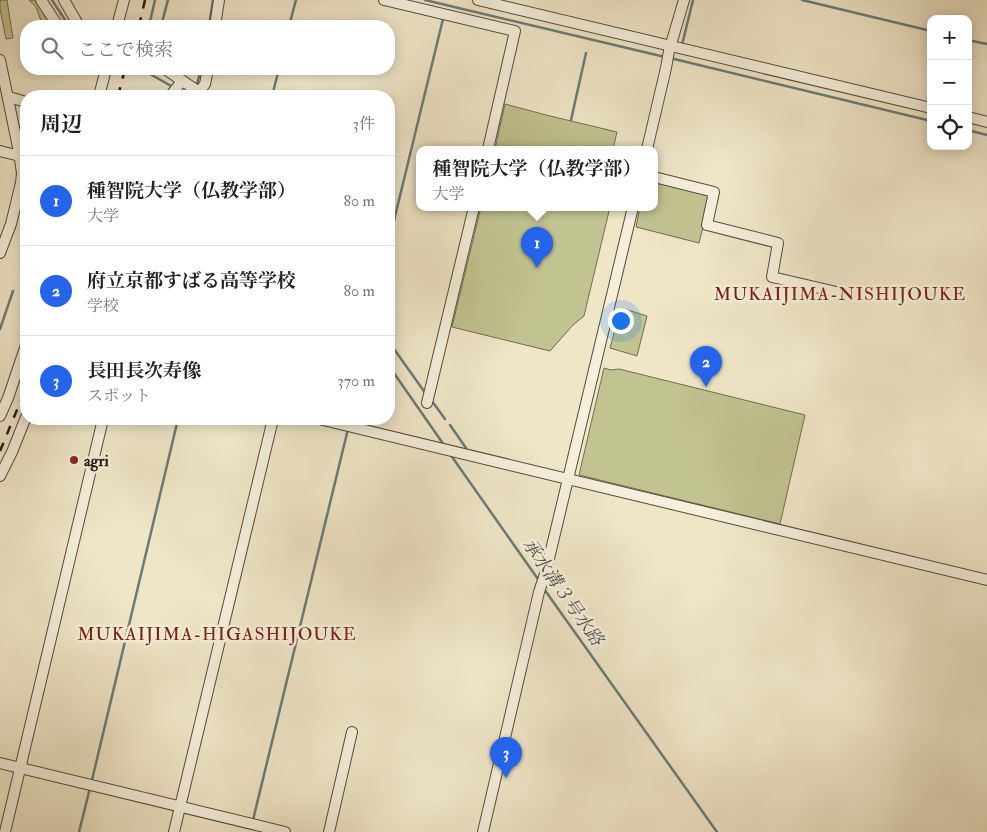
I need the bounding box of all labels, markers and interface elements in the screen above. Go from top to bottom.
map controls [927,15,972,150]
button: + [927,15,972,60]
search box [20,20,395,75]
icon: search [38,34,66,62]
text: ここで検索 [78,38,173,62]
button: − [927,60,972,105]
button: locate [927,105,972,150]
text: 周辺 [40,111,82,138]
text: 3件 [353,114,375,134]
popup [416,146,658,211]
text: 種智院大学（仏教学部） [432,157,642,181]
text: 種智院大学（仏教学部） [87,179,296,203]
text: 大学 [432,184,465,204]
text: 1 [53,191,59,211]
text: 80 m [344,191,375,211]
text: 大学 [87,206,119,226]
pin: 1 [521,227,553,268]
text: 府立京都すばる高等学校 [87,269,296,293]
text: 2 [52,281,60,301]
text: 80 m [344,281,375,301]
district label: MUKAIJIMA-NISHIJOUKE [714,283,966,306]
text: 学校 [87,296,119,316]
your location [608,308,634,334]
pin: 2 [690,346,722,387]
text: 長田長次寿像 [87,359,201,383]
text: 3 [53,371,59,391]
text: 370 m [338,371,375,391]
text: スポット [87,386,151,406]
place label: agri [84,451,109,472]
marker: agri [68,454,80,466]
water label: 承水溝３号水路 [517,534,609,652]
district label: MUKAIJIMA-HIGASHIJOUKE [77,623,357,646]
pin: 3 [490,737,522,778]

